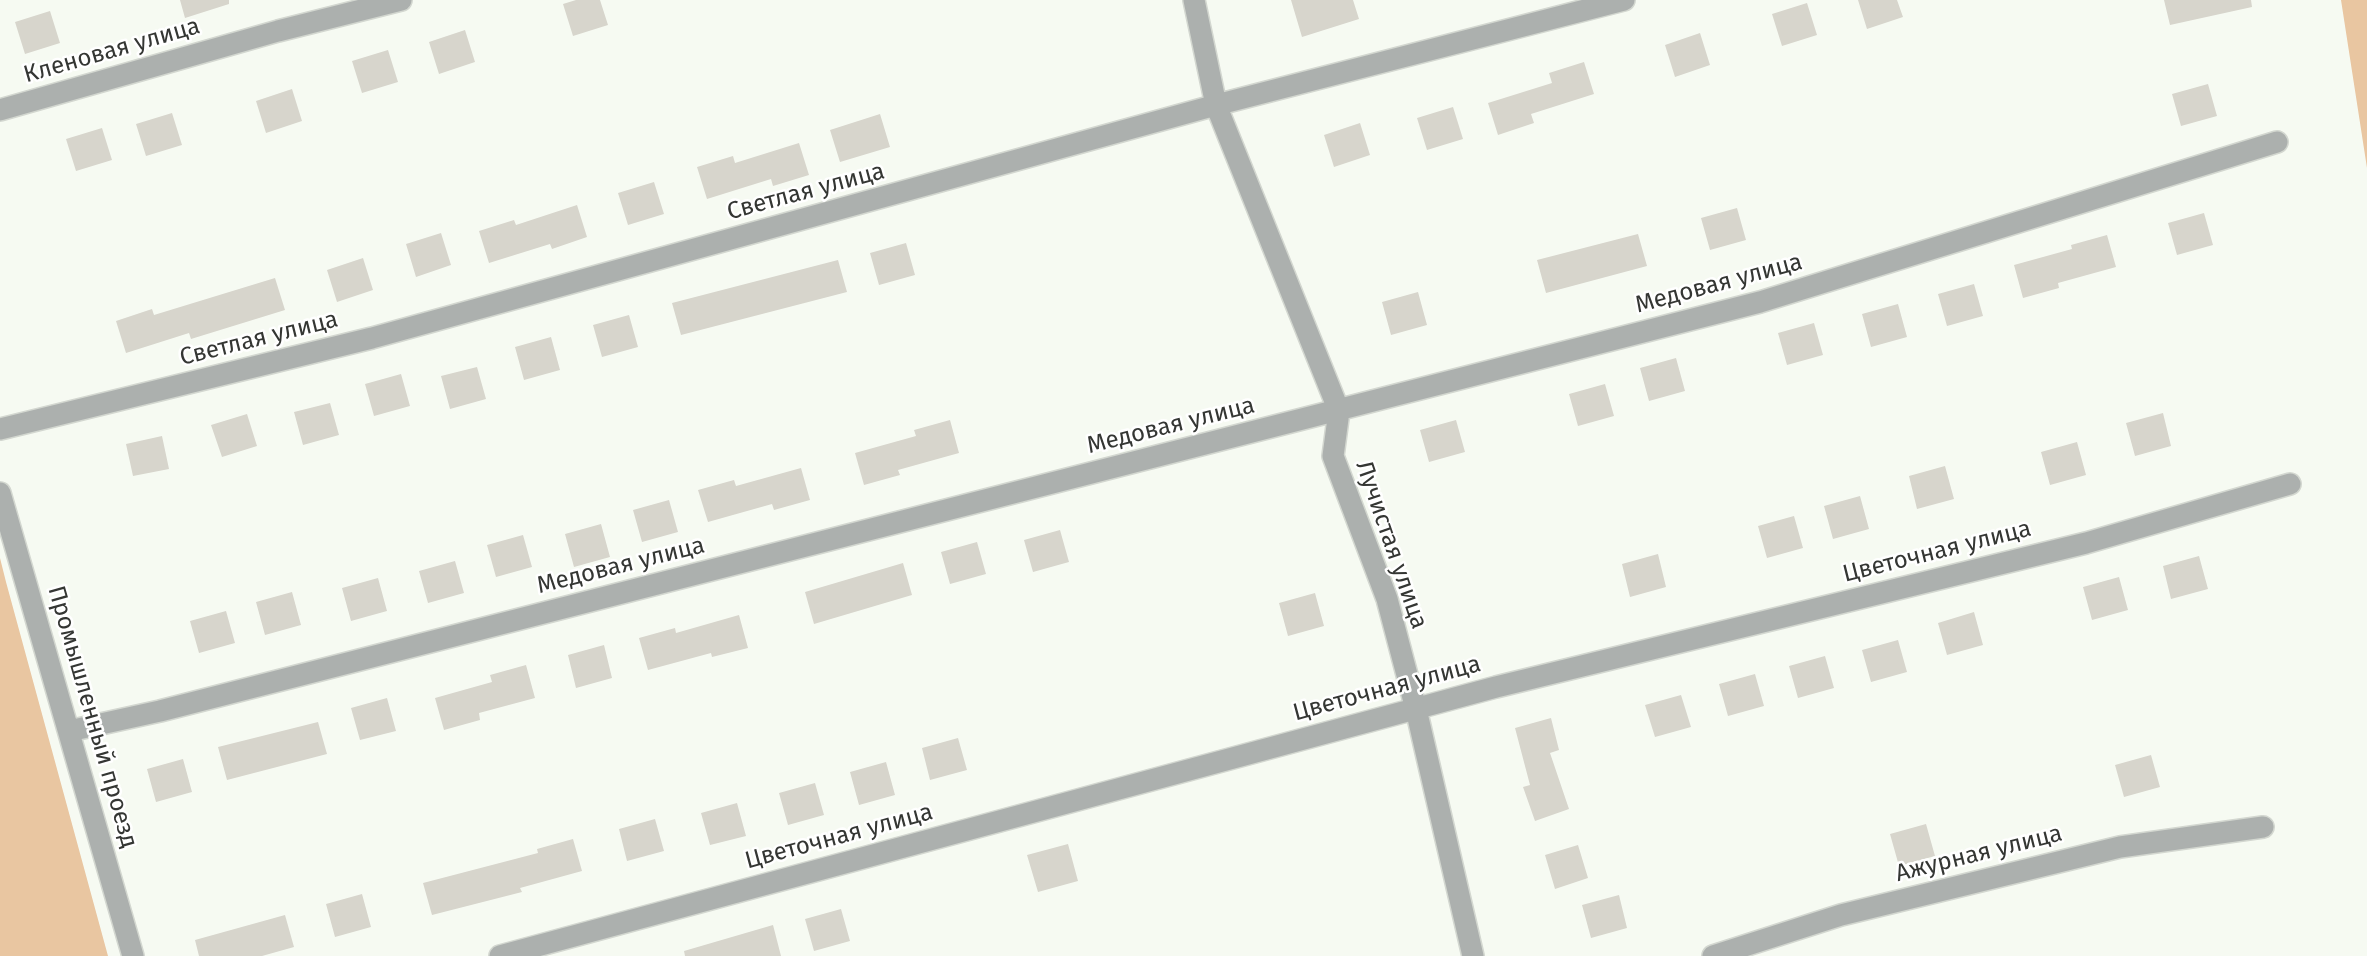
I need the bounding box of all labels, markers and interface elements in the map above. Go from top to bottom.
street label: Кленовая улица [21,12,203,90]
street label: Светлая улица [724,157,888,227]
street label: Медовая улица [1632,248,1806,320]
street label: Светлая улица [177,305,341,373]
street label: Медовая улица [1084,391,1258,461]
street label: Лучистая улица [1349,457,1433,633]
street label: Цветочная улица [1840,515,2034,589]
street label: Медовая улица [534,531,708,601]
street label: Промышленный проезд [41,583,143,851]
street label: Цветочная улица [1290,650,1484,728]
street label: Цветочная улица [742,798,936,876]
street label: Ажурная улица [1893,819,2065,889]

